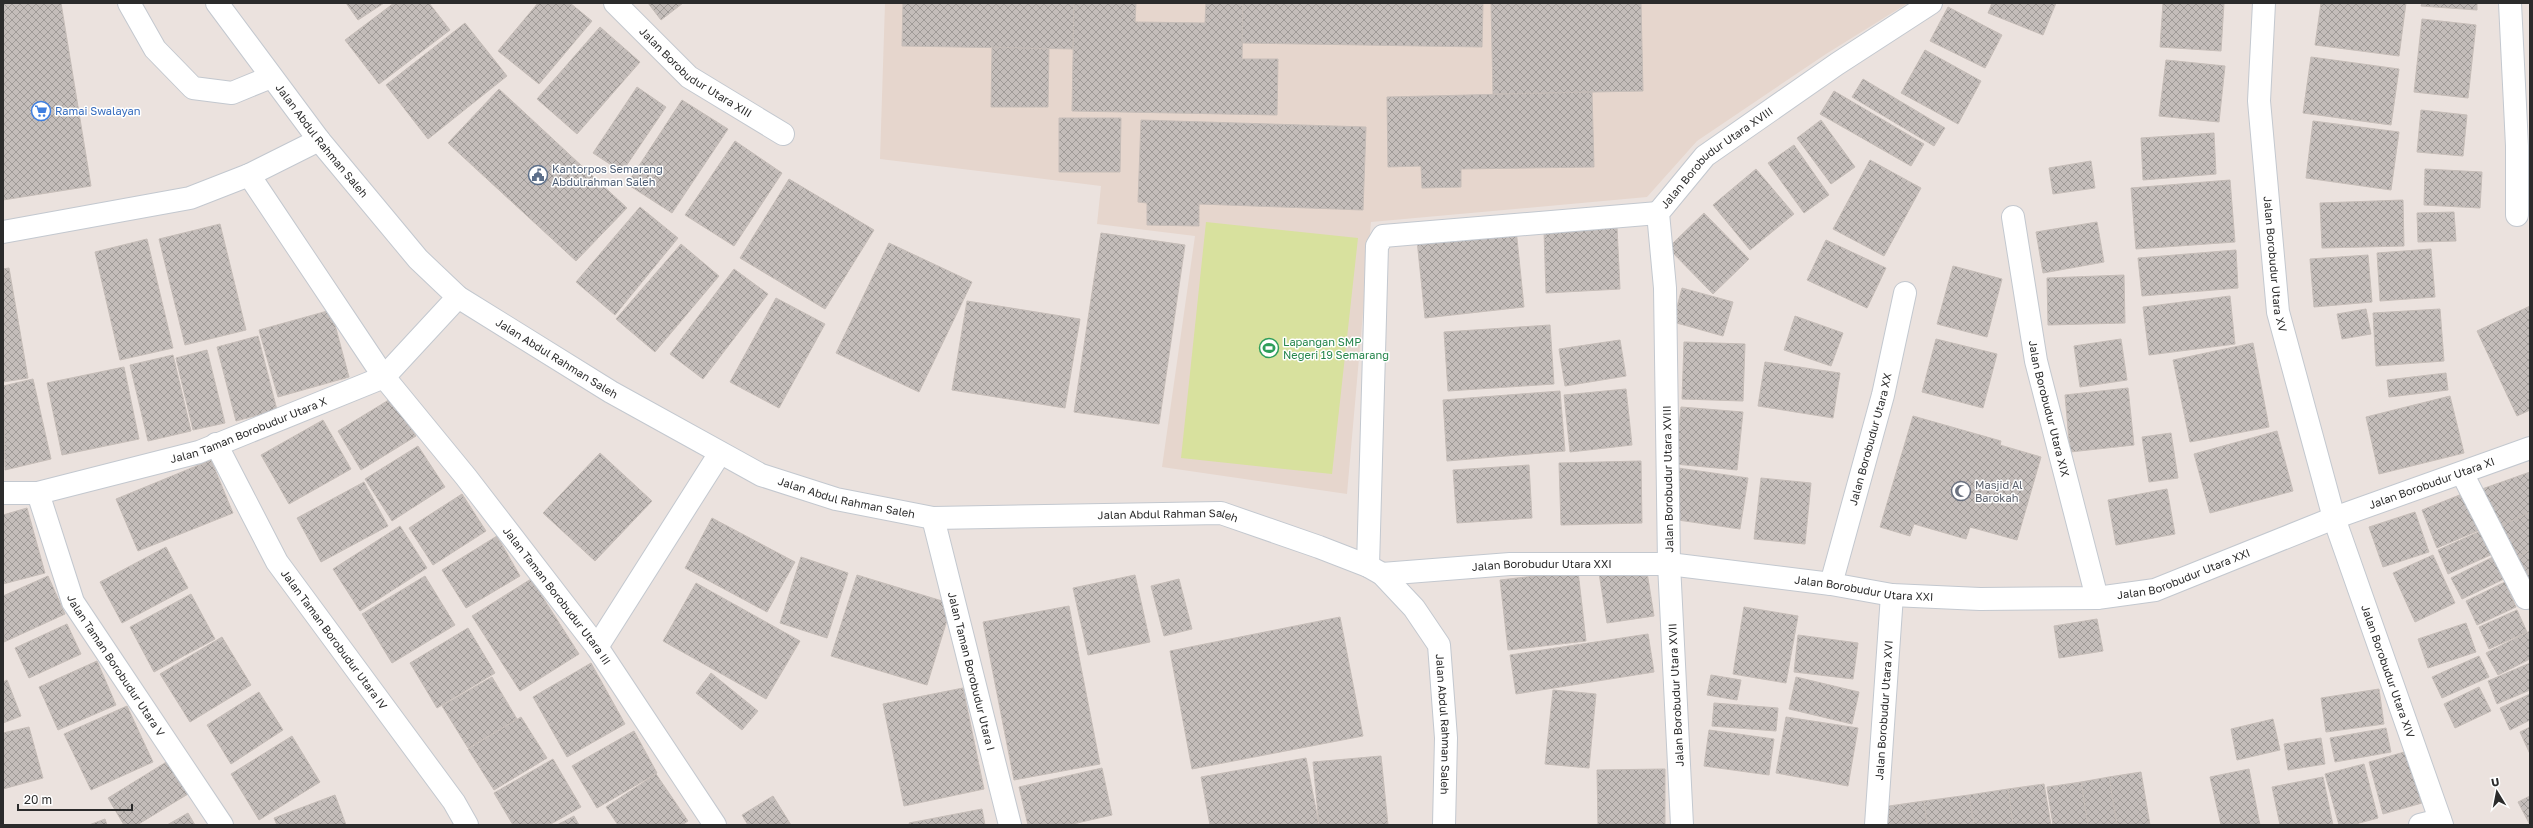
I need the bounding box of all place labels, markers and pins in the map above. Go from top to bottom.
supermarket icon: Ramai Swalayan [30,100,52,122]
place label: Ramai Swalayan [55,104,140,117]
place label: Kantorpos Semarang Abdulrahman Saleh [552,162,663,188]
public building icon: Kantorpos Semarang Abdulrahman Saleh [527,164,549,186]
place label: Lapangan SMP Negeri 19 Semarang [1283,335,1389,361]
sports icon: Lapangan SMP Negeri 19 Semarang [1258,337,1280,359]
place label: Masjid Al Barokah [1975,478,2023,504]
mosque icon: Masjid Al Barokah [1950,480,1972,502]

